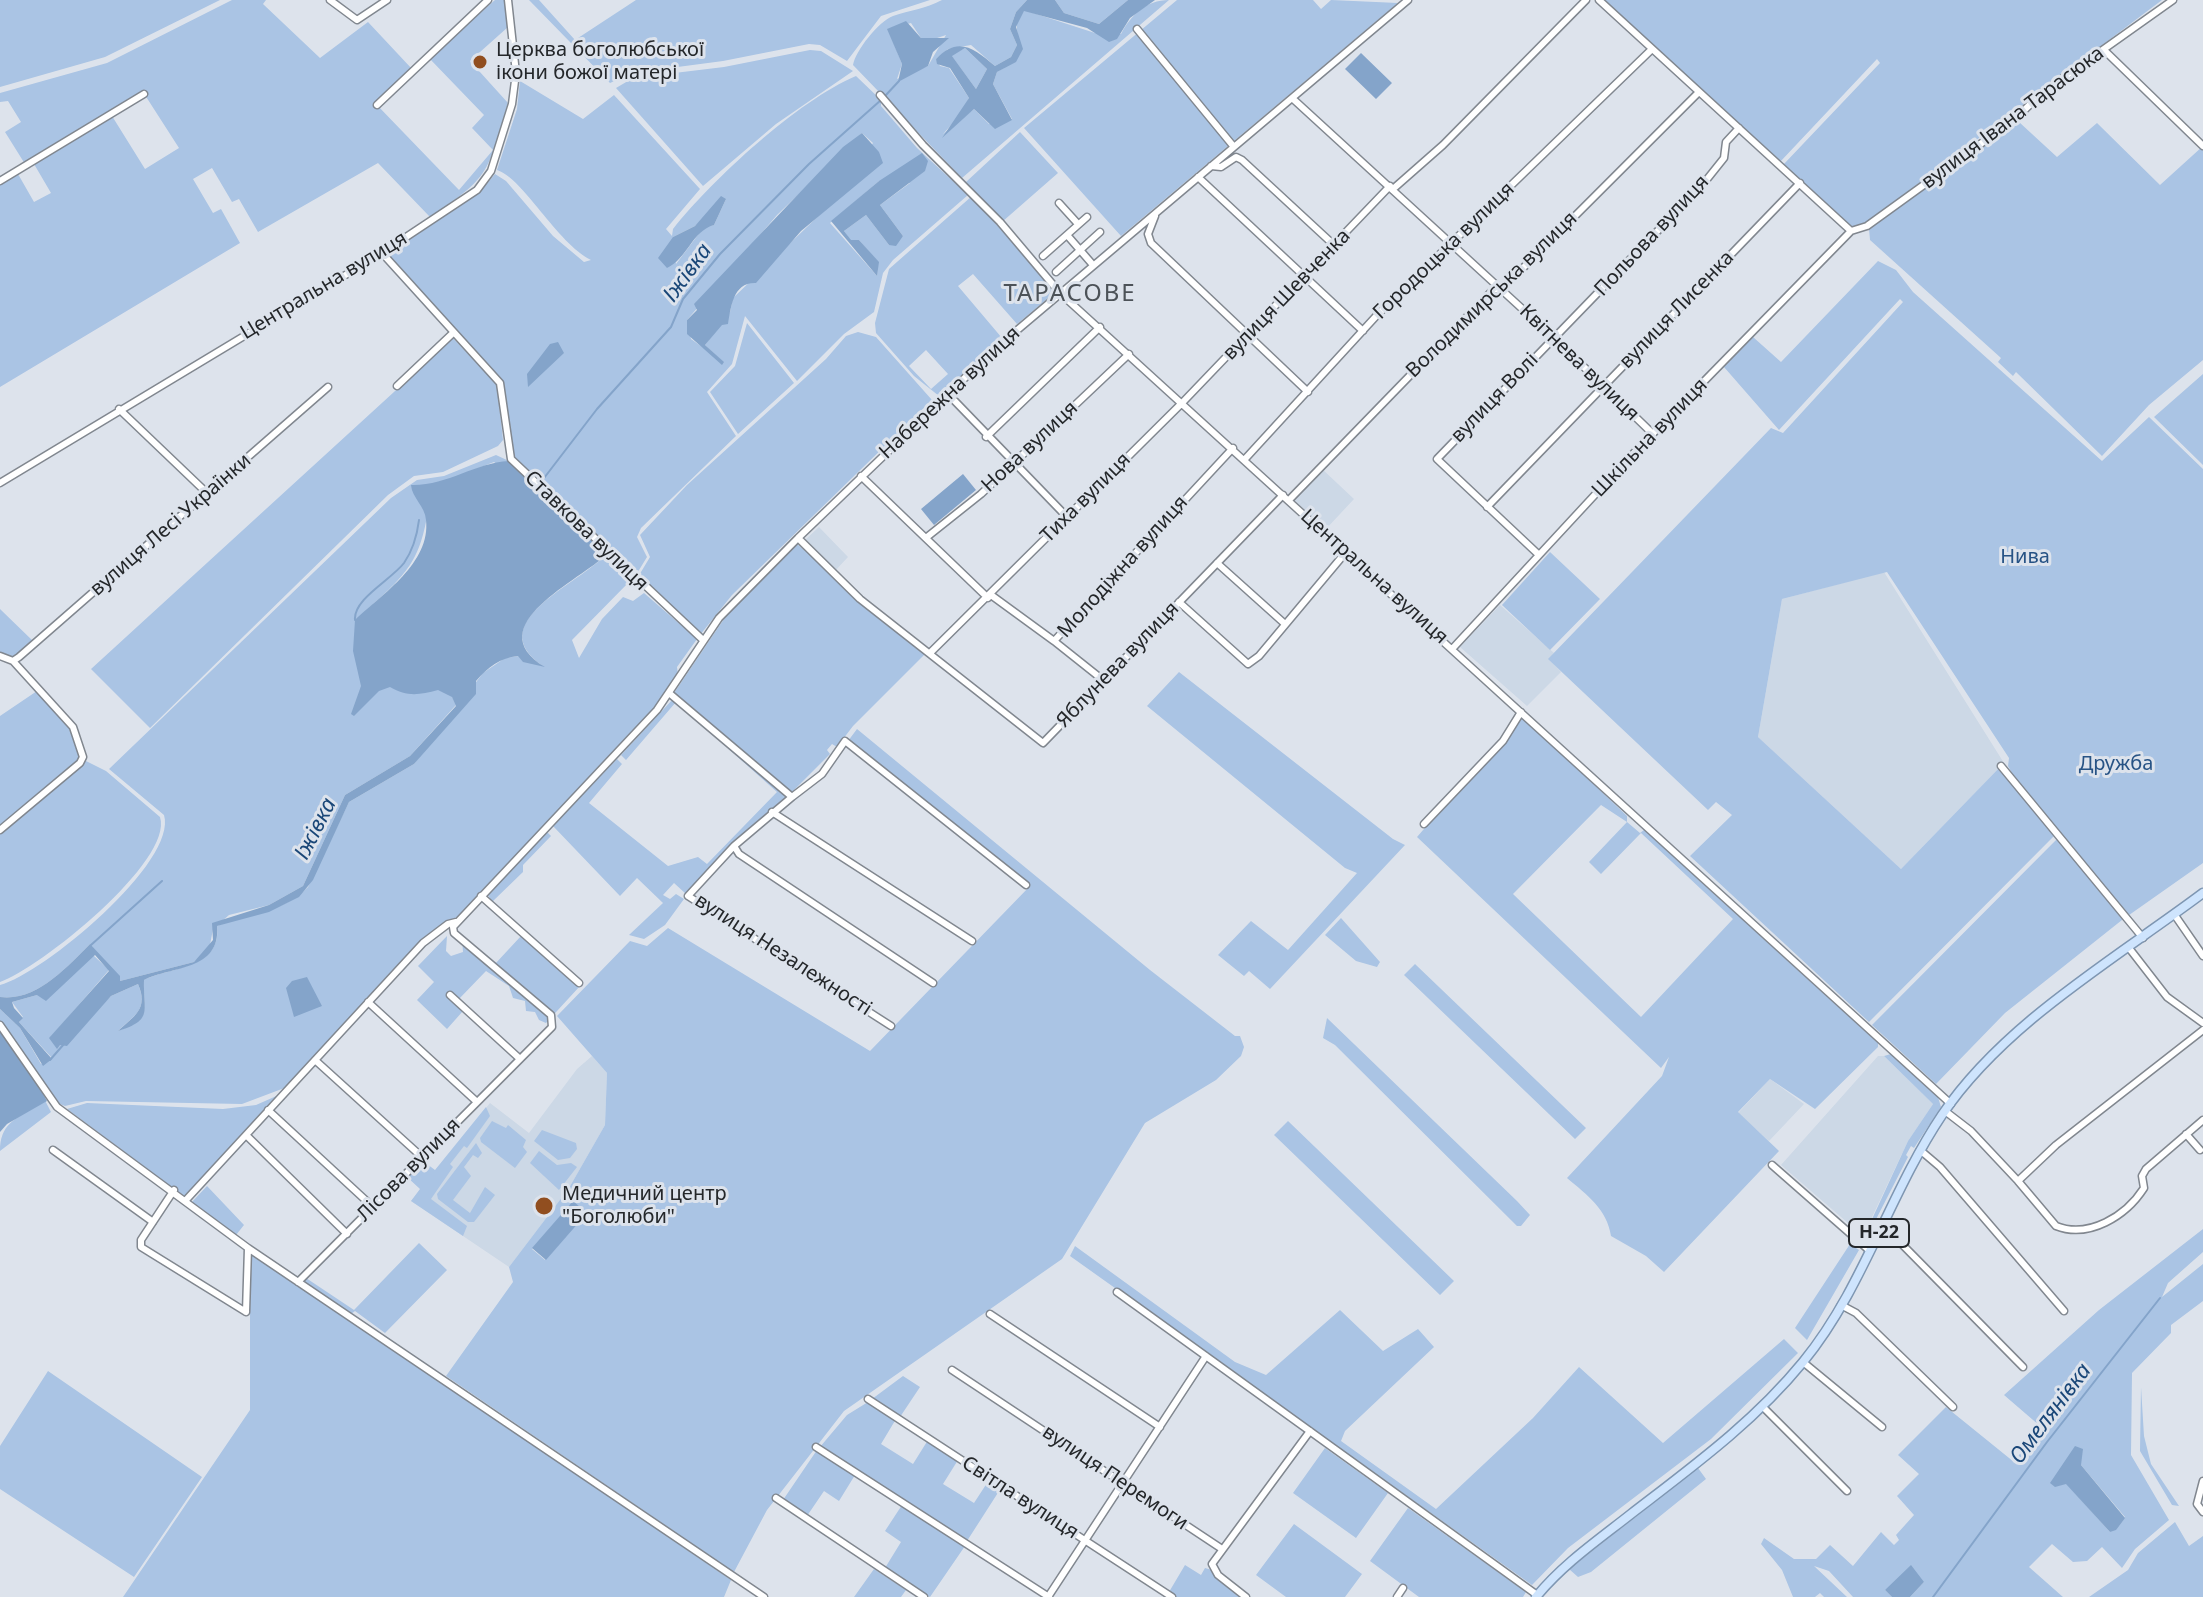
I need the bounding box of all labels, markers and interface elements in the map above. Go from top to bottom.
place label: Церква боголюбської ікони божої матері [496,38,704,85]
street label: вулиця Івана Тарасюка [1917,42,2109,194]
marker: Церква боголюбської ікони божої матері [471,53,489,71]
street label: Польова вулиця [1590,170,1714,302]
street label: Городоцька вулиця [1368,177,1520,325]
street label: Володимирська вулиця [1402,207,1582,383]
street label: вулиця Шевченка [1218,225,1356,365]
street label: Центральна вулиця [236,227,412,345]
water label: Іжівка [658,239,718,307]
street label: вулиця Лисенка [1615,246,1739,374]
district label: ТАРАСОВЕ [1003,280,1137,308]
street label: Квітнева вулиця [1514,300,1644,426]
street label: Набережна вулиця [875,322,1025,464]
street label: вулиця Волі [1446,348,1544,448]
street label: Шкільна вулиця [1587,374,1713,502]
street label: Нова вулиця [977,396,1083,498]
street label: Тиха вулиця [1036,448,1136,548]
street label: вулиця Лесі Українки [86,449,256,601]
street label: Ставкова вулиця [519,466,653,596]
street label: Молодіжна вулиця [1053,491,1193,643]
street label: Центральна вулиця [1295,504,1453,650]
park label: Нива [2000,545,2050,569]
street label: Яблунева вулиця [1052,597,1184,733]
park label: Дружба [2079,752,2153,776]
water label: Іжівка [289,794,343,864]
street label: вулиця Незалежності [690,889,876,1021]
street label: Лісова вулиця [352,1113,466,1227]
place label: Медичний центр "Боголюби" [562,1182,727,1229]
marker: Медичний центр "Боголюби" [533,1195,555,1217]
road number: Н-22 [1849,1219,1909,1247]
water label: Омелянівка [2005,1359,2097,1469]
street label: вулиця Перемоги [1038,1420,1192,1536]
street label: Світла вулиця [957,1451,1083,1545]

